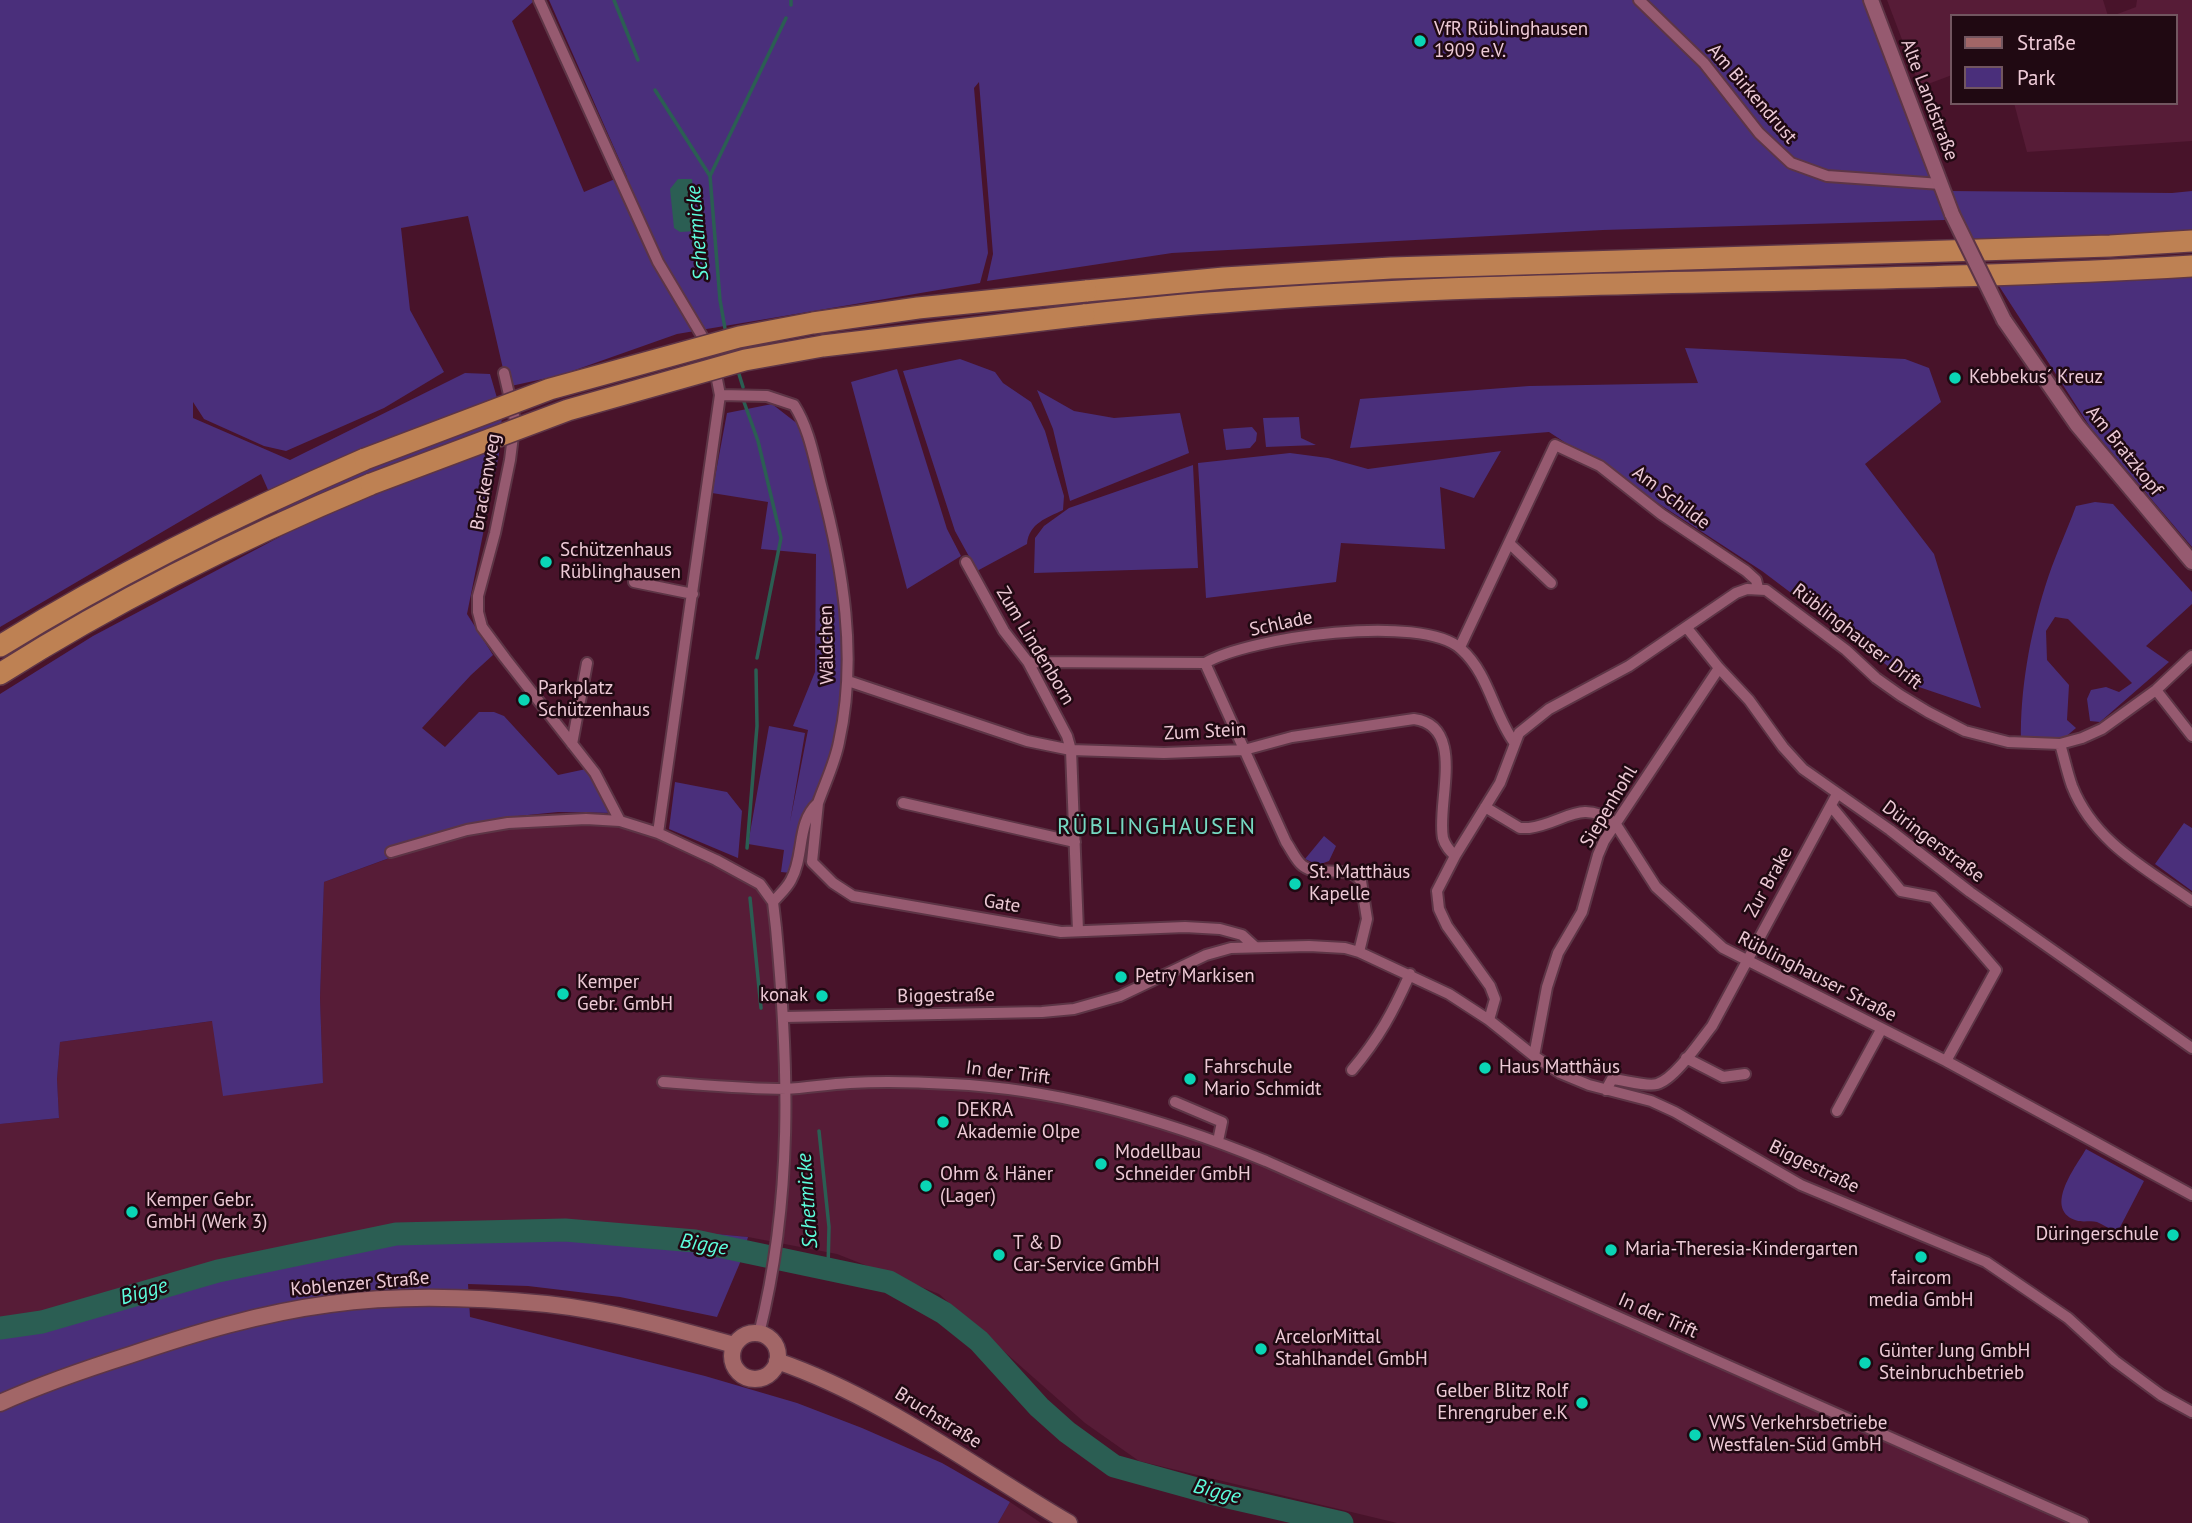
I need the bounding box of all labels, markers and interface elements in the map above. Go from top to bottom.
legend [1951,14,2178,105]
place label: VfR Rüblinghausen 1909 e.V. [1434,19,1588,63]
text: Straße [2017,29,2076,56]
marker: VfR Rüblinghausen 1909 e.V. [1412,33,1428,49]
street label: Alte Landstraße [1895,36,1963,164]
street label: Am Birkendrust [1703,40,1801,148]
text: Park [2017,64,2056,91]
water label: Schetmicke [681,184,715,282]
place label: Kebbekus´ Kreuz [1969,367,2103,389]
marker: Kebbekus´ Kreuz [1947,370,1963,386]
street label: Am Bratzkopf [2081,402,2167,500]
street label: Brackenweg [466,432,506,532]
street label: Am Schilde [1628,461,1714,535]
place label: Schützenhaus Rüblinghausen [560,540,681,584]
marker: Schützenhaus Rüblinghausen [538,554,554,570]
street label: Rüblinghauser Drift [1788,579,1926,695]
street label: Zum Lindenborn [991,583,1079,709]
street label: Wäldchen [815,605,839,685]
street label: Schlade [1247,606,1315,642]
place label: Parkplatz Schützenhaus [538,678,650,722]
marker: Parkplatz Schützenhaus [516,692,532,708]
street label: Zum Stein [1163,718,1247,746]
street label: Siepenhohl [1576,762,1642,852]
street label: Düringerstraße [1877,796,1989,888]
district label: RÜBLINGHAUSEN [1059,813,1255,841]
street label: Zur Brake [1740,843,1798,921]
place label: St. Matthäus Kapelle [1309,862,1410,906]
marker: St. Matthäus Kapelle [1287,876,1303,892]
street label: Gate [982,890,1022,918]
street label: Rüblinghauser Straße [1734,927,1900,1027]
place label: Petry Markisen [1135,966,1255,988]
marker: Petry Markisen [1113,969,1129,985]
place label: Kemper Gebr. GmbH [577,972,673,1016]
street label: Biggestraße [897,984,995,1008]
place label: konak [760,985,808,1007]
marker: Kemper Gebr. GmbH [555,986,571,1002]
marker: konak [814,988,830,1004]
street label: In der Trift [965,1057,1051,1089]
place label: Fahrschule Mario Schmidt [1204,1057,1321,1101]
place label: Haus Matthäus [1499,1057,1620,1079]
marker: Haus Matthäus [1477,1060,1493,1076]
marker: Fahrschule Mario Schmidt [1182,1071,1198,1087]
place label: DEKRA Akademie Olpe [957,1100,1080,1144]
marker: DEKRA Akademie Olpe [935,1114,951,1130]
street label: Biggestraße [1765,1135,1863,1199]
place label: Modellbau Schneider GmbH [1115,1142,1251,1186]
water label: Schetmicke [792,1152,824,1250]
marker: Modellbau Schneider GmbH [1093,1156,1109,1172]
place label: Ohm & Häner (Lager) [940,1164,1053,1208]
marker: Ohm & Häner (Lager) [918,1178,934,1194]
place label: Kemper Gebr. GmbH (Werk 3) [146,1190,267,1234]
marker: Kemper Gebr. GmbH (Werk 3) [124,1204,140,1220]
place label: Düringerschule [2036,1224,2159,1246]
marker: Düringerschule [2165,1227,2181,1243]
water label: Bigge [678,1229,730,1261]
place label: T & D Car-Service GmbH [1013,1233,1160,1277]
place label: Maria-Theresia-Kindergarten [1625,1239,1858,1261]
marker: Maria-Theresia-Kindergarten [1603,1242,1619,1258]
marker: T & D Car-Service GmbH [991,1247,1007,1263]
marker: faircom media GmbH [1913,1249,1929,1265]
street label: Koblenzer Straße [290,1267,430,1301]
place label: faircom media GmbH [1869,1268,1973,1312]
water label: Bigge [117,1273,171,1311]
street label: In der Trift [1615,1288,1701,1344]
place label: ArcelorMittal Stahlhandel GmbH [1275,1327,1428,1371]
marker: ArcelorMittal Stahlhandel GmbH [1253,1341,1269,1357]
place label: Günter Jung GmbH Steinbruchbetrieb [1879,1341,2030,1385]
marker: Günter Jung GmbH Steinbruchbetrieb [1857,1355,1873,1371]
place label: Gelber Blitz Rolf Ehrengruber e.K [1436,1381,1568,1425]
street label: Bruchstraße [890,1382,986,1454]
marker: Gelber Blitz Rolf Ehrengruber e.K [1574,1395,1590,1411]
place label: VWS Verkehrsbetriebe Westfalen-Süd GmbH [1709,1413,1887,1457]
marker: VWS Verkehrsbetriebe Westfalen-Süd GmbH [1687,1427,1703,1443]
water label: Bigge [1191,1474,1243,1510]

